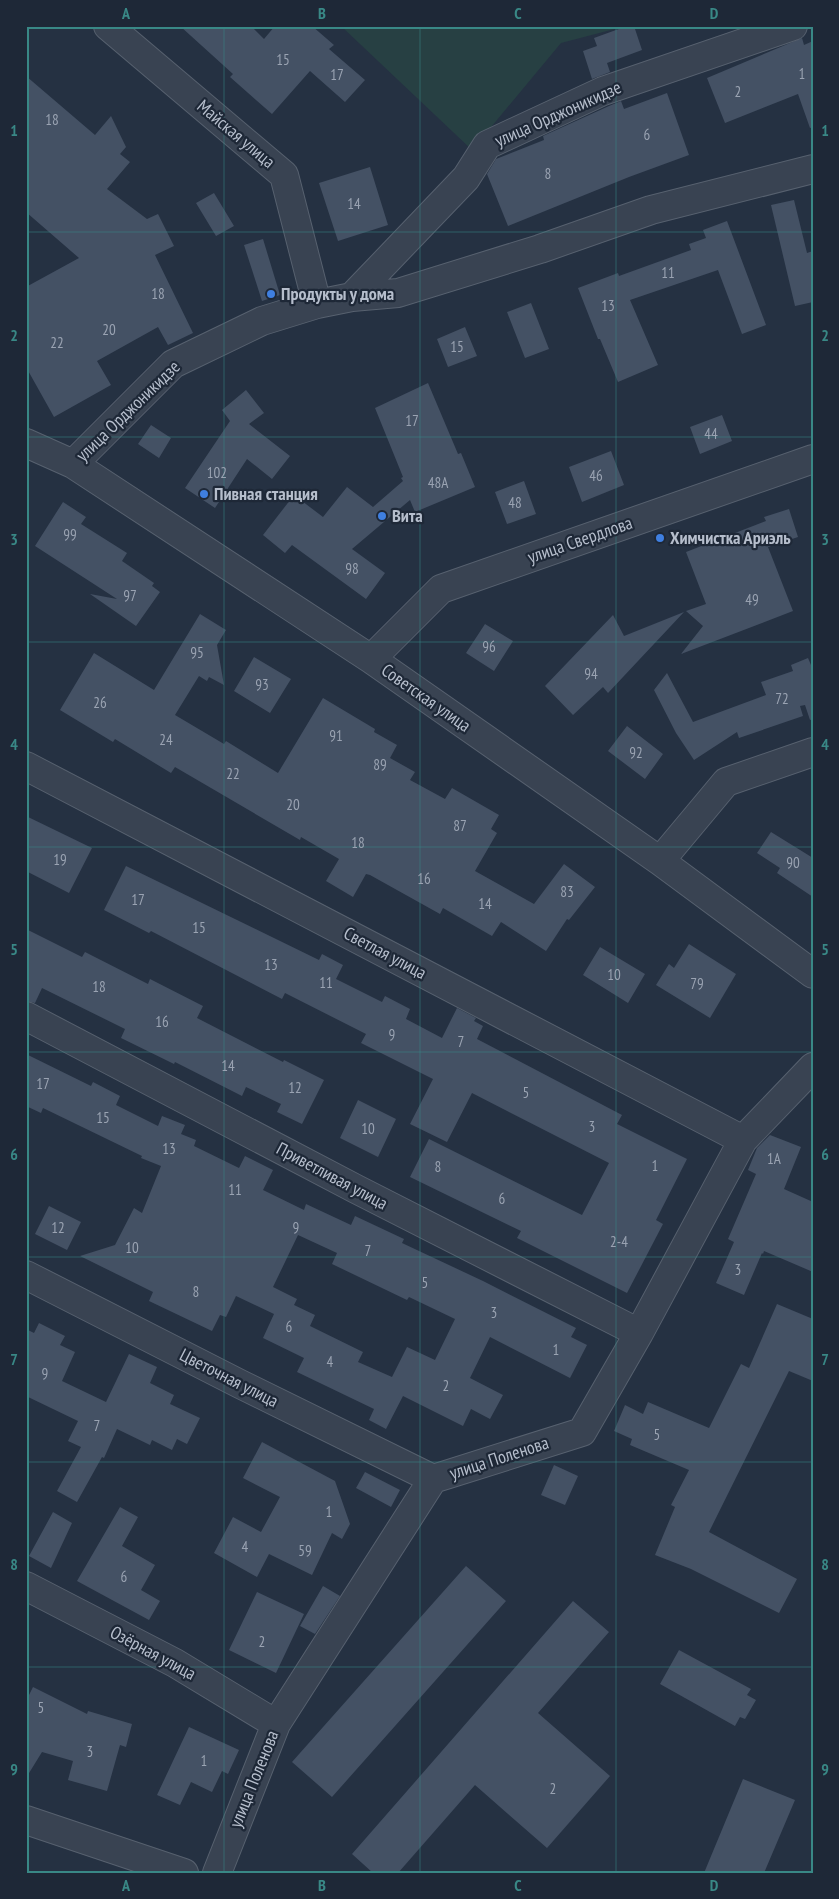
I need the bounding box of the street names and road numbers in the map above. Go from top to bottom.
street label: улица Орджоникидзе [491,75,625,152]
street label: Майская улица [193,94,280,173]
street label: улица Орджоникидзе [71,355,185,466]
street label: улица Свердлова [524,511,635,568]
street label: Советская улица [377,658,475,737]
street label: Светлая улица [340,921,431,984]
street label: Приветливая улица [273,1137,392,1214]
street label: Цветочная улица [176,1343,282,1412]
street label: улица Поленова [446,1431,551,1484]
street label: Озёрная улица [106,1620,200,1685]
street label: улица Поленова [224,1727,283,1831]

